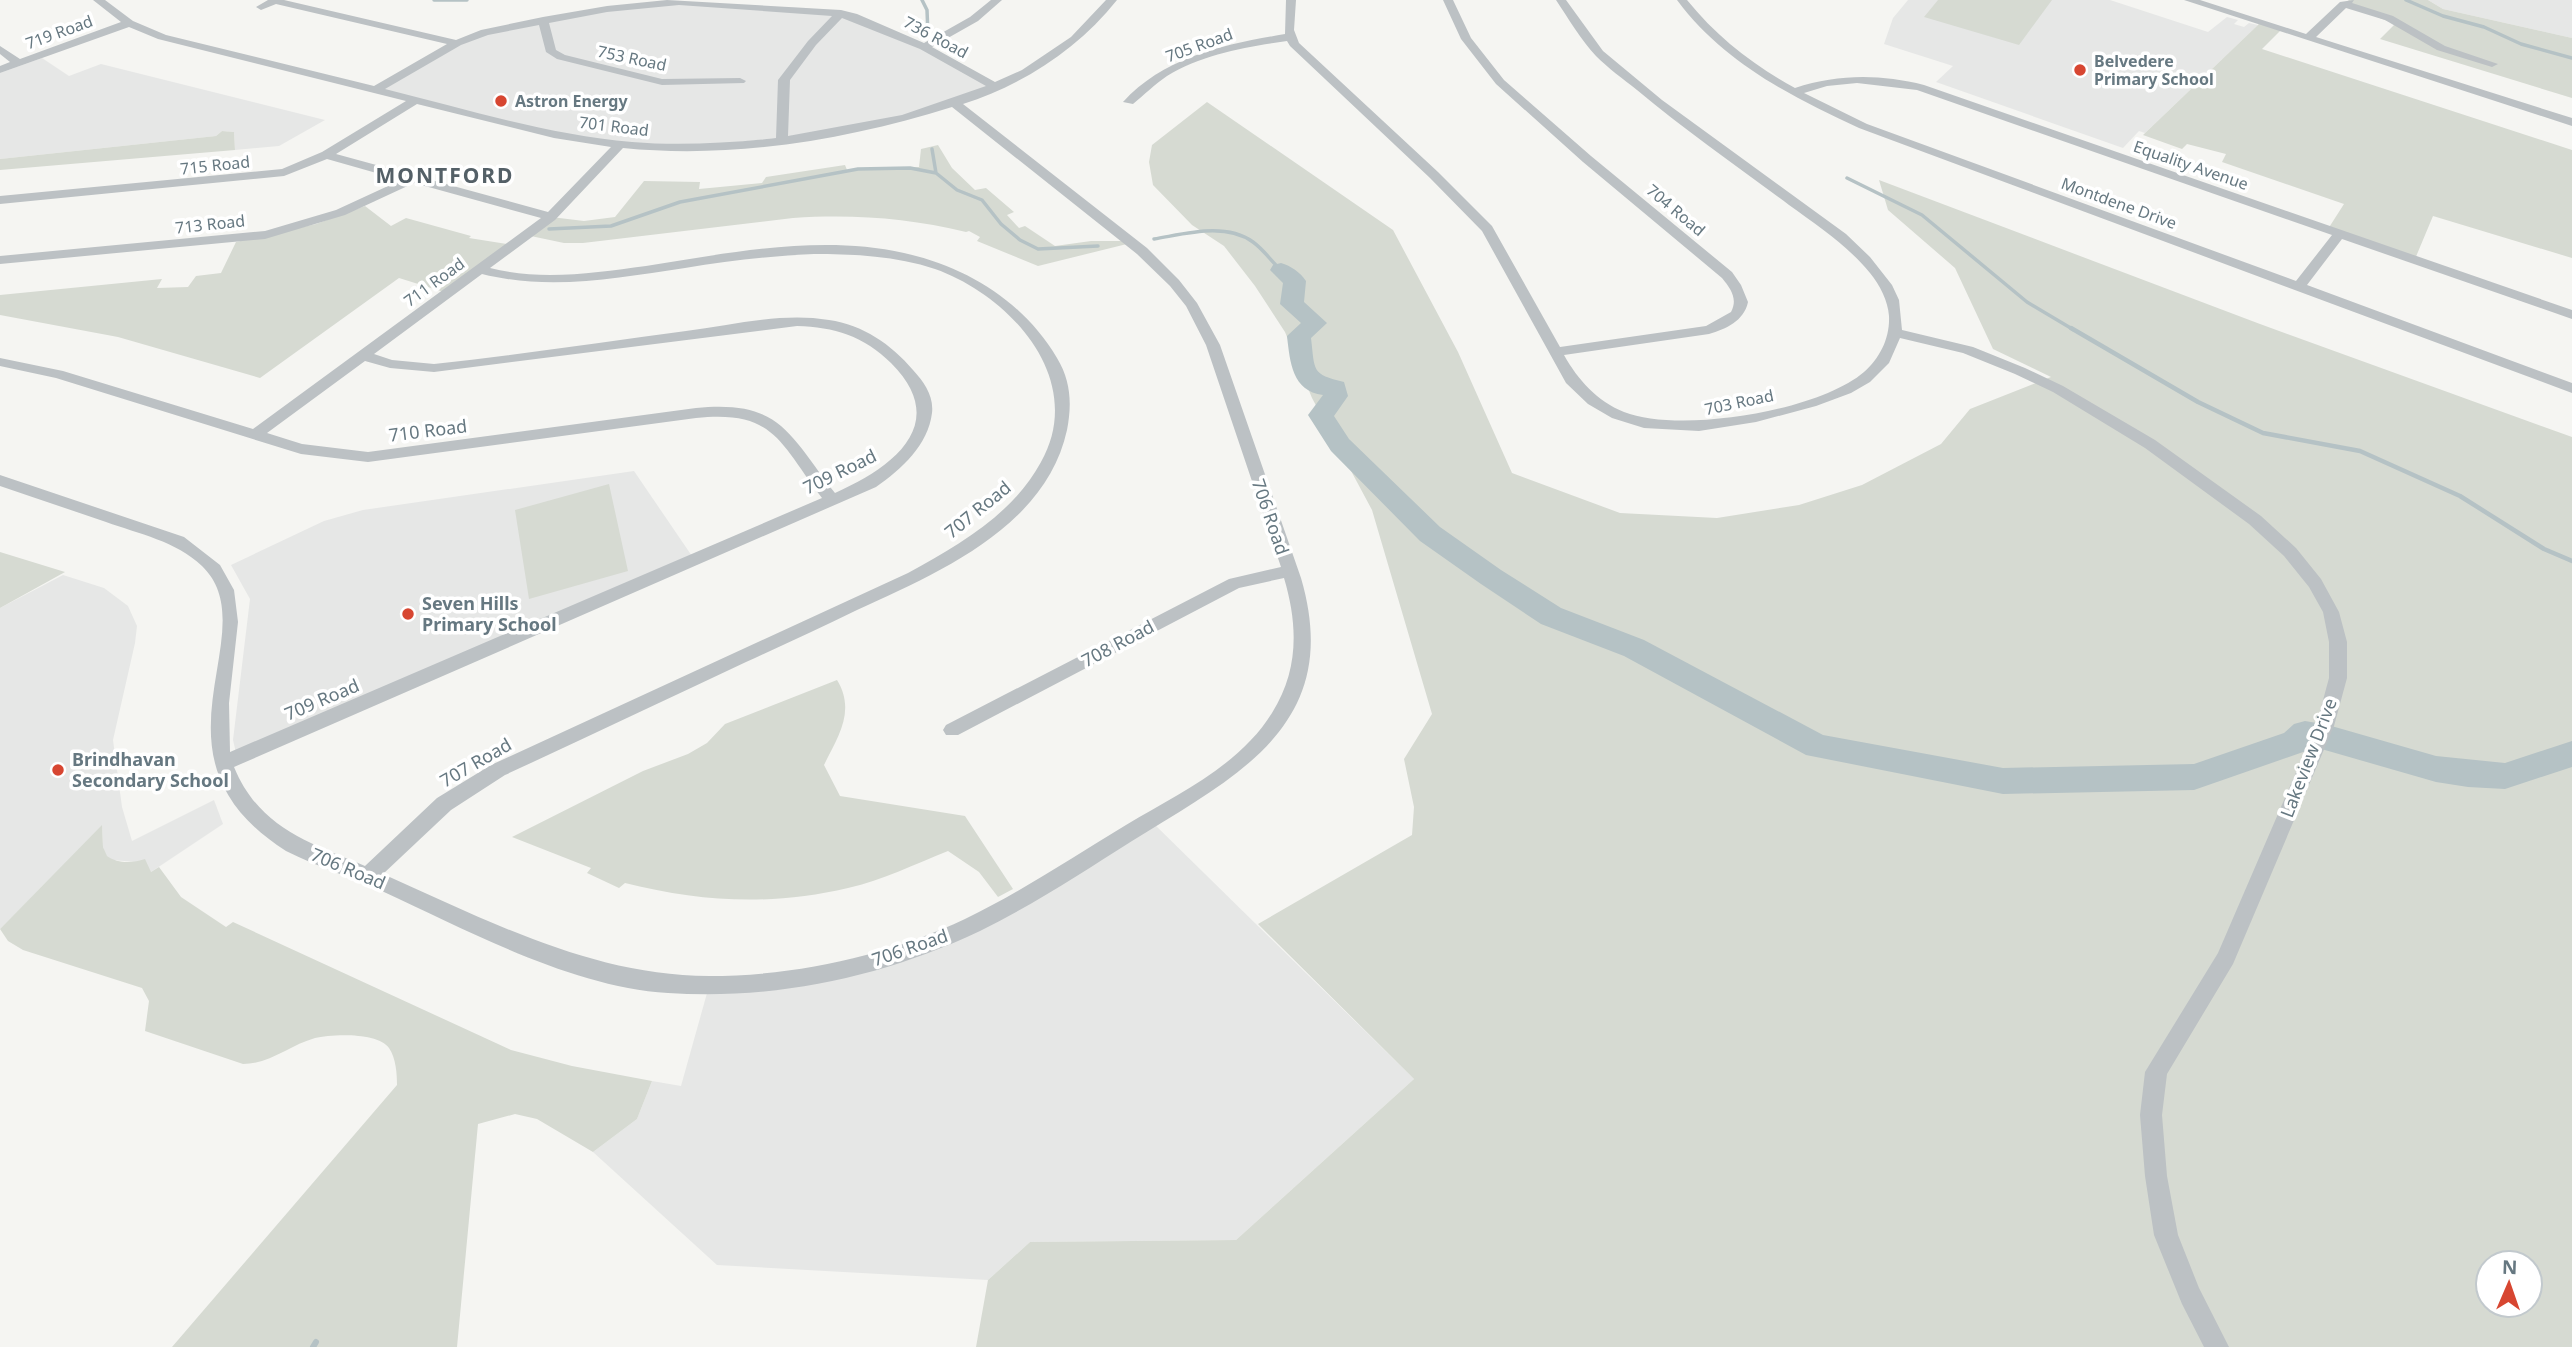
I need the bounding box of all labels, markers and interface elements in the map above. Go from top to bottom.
street label: 719 Road [22,10,96,54]
street label: 736 Road [900,11,972,63]
street label: 705 Road [1162,23,1236,67]
street label: 753 Road [595,40,669,76]
place label: Belvedere Primary School [2094,50,2214,90]
marker: Belvedere Primary School [2072,62,2088,78]
place label: Astron Energy [515,90,628,112]
marker: Astron Energy [493,93,509,109]
street label: 701 Road [578,111,650,141]
street label: Equality Avenue [2131,135,2251,195]
street label: 715 Road [179,150,251,180]
district label: MONTFORD [376,161,514,189]
street label: Montdene Drive [2058,172,2180,234]
street label: 704 Road [1642,179,1710,241]
street label: 713 Road [174,209,246,239]
street label: 711 Road [399,253,469,311]
street label: 703 Road [1702,384,1776,420]
street label: 710 Road [387,413,468,447]
street label: 709 Road [799,443,880,499]
street label: 707 Road [939,475,1016,543]
street label: 706 Road [1247,476,1295,558]
place label: Seven Hills Primary School [422,591,557,636]
marker: Seven Hills Primary School [400,606,416,622]
street label: 708 Road [1077,614,1158,672]
street label: 709 Road [281,673,363,726]
street label: Lakeview Drive [2274,695,2342,821]
street label: 707 Road [435,732,516,792]
place label: Brindhavan Secondary School [72,747,229,792]
marker: Brindhavan Secondary School [50,762,66,778]
street label: 706 Road [307,842,389,895]
street label: 706 Road [869,923,951,971]
north arrow [2474,1249,2544,1319]
text: N [2501,1254,2518,1280]

